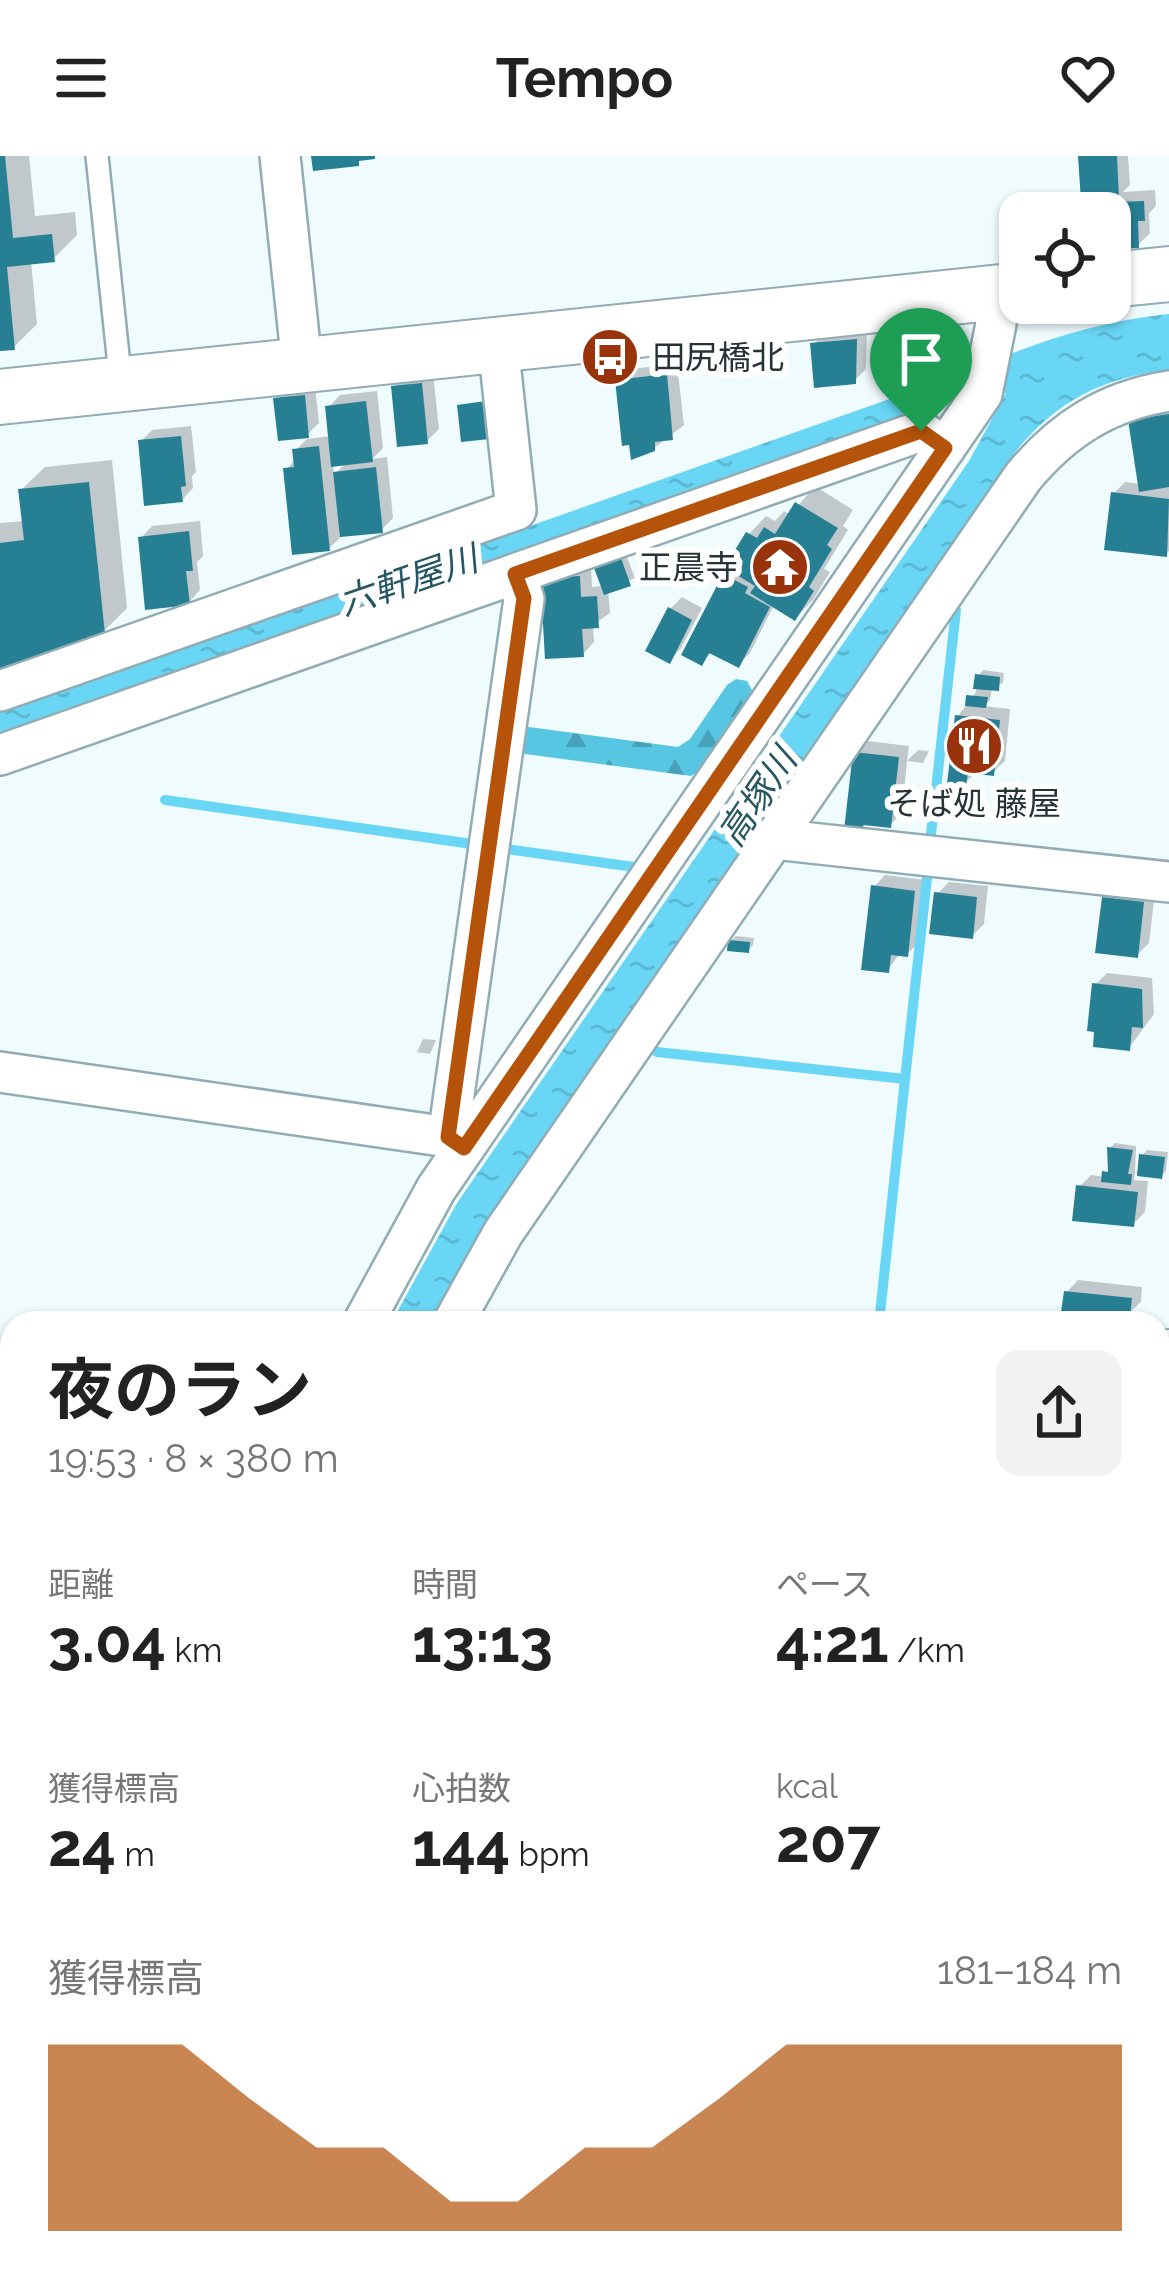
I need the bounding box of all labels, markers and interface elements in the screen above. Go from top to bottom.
icon: menu [48,45,114,111]
icon: heart [1055,45,1121,111]
text: Tempo [496,46,673,110]
map controls [999,192,1131,324]
button: locate [999,192,1131,324]
pin [870,308,972,431]
bus stop icon: 田尻橋北 [579,326,641,388]
icon: arrive [888,326,954,392]
place label: 田尻橋北 [652,338,784,377]
water label: 六軒屋川 [333,535,487,623]
temple icon: 正晨寺 [749,536,811,598]
place label: 正晨寺 [639,548,738,587]
restaurant icon: そば処 藤屋 [943,715,1005,777]
water label: 高塚川 [709,737,807,854]
place label: そば処 藤屋 [887,784,1061,823]
button: share [996,1350,1122,1476]
text: 夜のラン [48,1351,312,1428]
text: 19:53 · 8 × 380 m [48,1435,339,1481]
text: 距離 [48,1565,114,1604]
text: 時間 [412,1565,478,1604]
text: ペース [776,1565,873,1604]
text: 3.04 [48,1606,166,1676]
text: 13:13 [412,1606,553,1676]
text: 4:21 [776,1606,889,1676]
text: km [166,1631,222,1670]
text: /km [889,1631,965,1670]
text: kcal [776,1767,838,1806]
text: 獲得標高 [48,1769,180,1808]
text: 心拍数 [412,1769,511,1808]
text: 207 [776,1806,880,1876]
text: 24 [48,1810,116,1880]
text: 144 [412,1810,510,1880]
text: m [116,1835,155,1874]
text: bpm [510,1835,590,1874]
text: 181–184 m [937,1947,1122,1993]
text: 獲得標高 [48,1955,204,2001]

